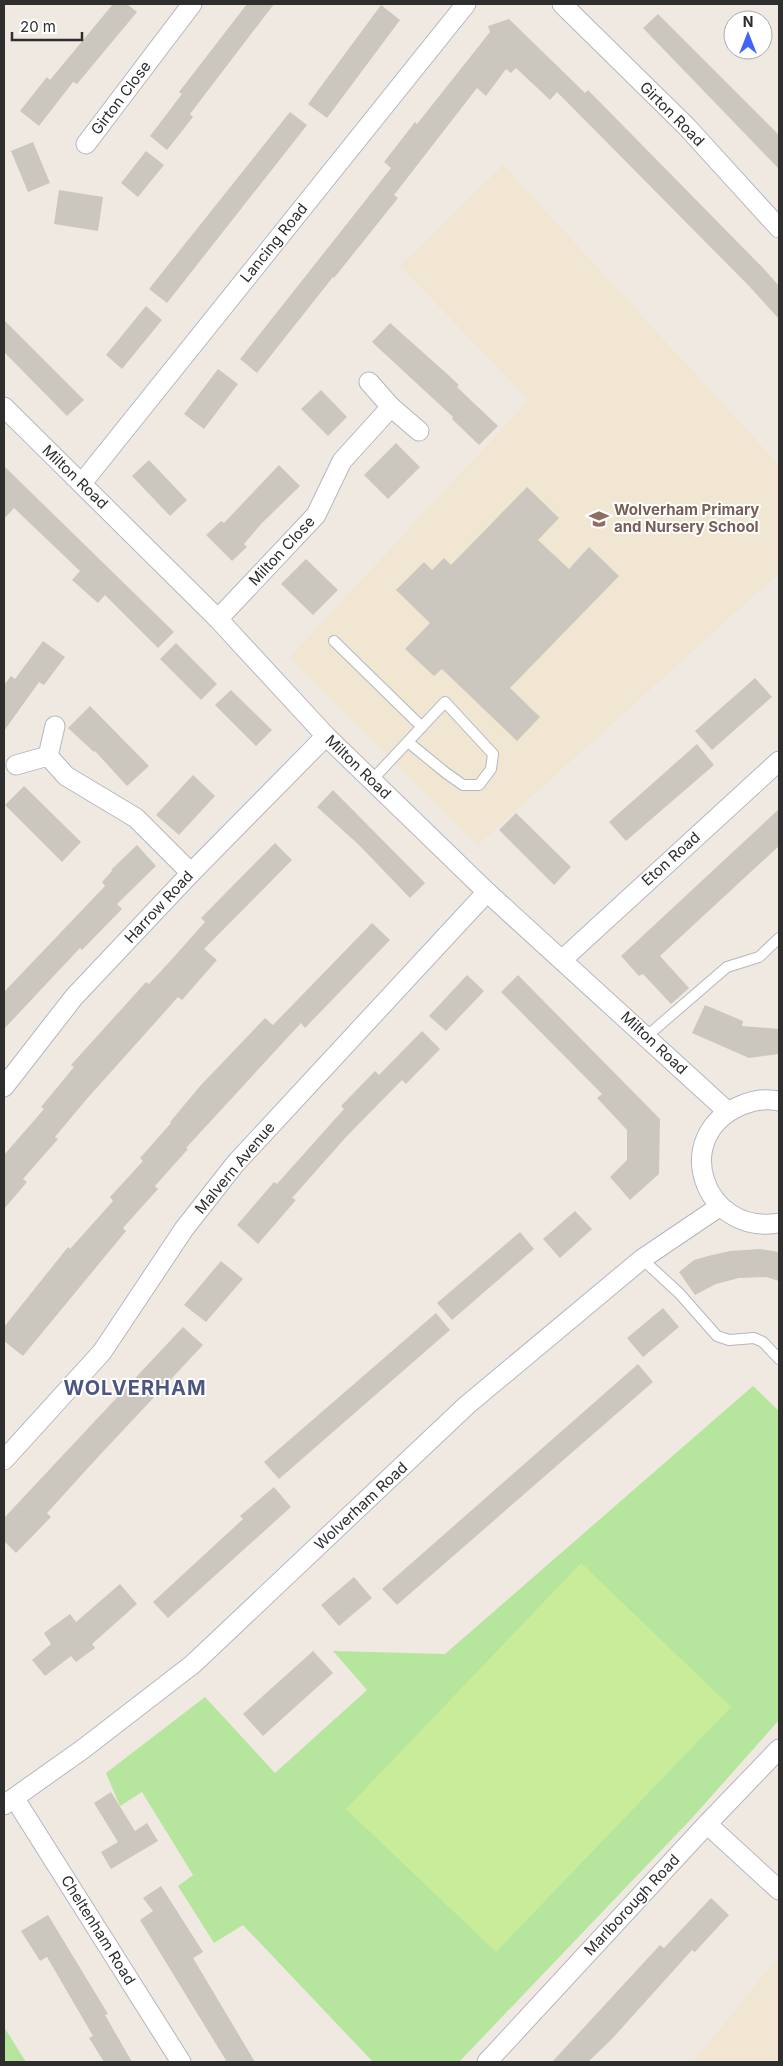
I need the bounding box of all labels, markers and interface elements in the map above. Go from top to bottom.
scale bar [12,10,82,42]
north arrow [723,10,773,60]
text: N [743,13,753,30]
text: 20 m [20,17,56,36]
street label: Girton Close [87,57,155,138]
street label: Girton Road [636,77,709,150]
street label: Lancing Road [236,199,311,286]
street label: Milton Road [39,441,112,513]
place label: Wolverham Primary and Nursery School [614,500,759,536]
school or university icon: Wolverham Primary and Nursery School [588,508,610,530]
street label: Milton Close [245,512,319,589]
street label: Milton Road [322,731,395,803]
street label: Eton Road [638,827,704,890]
street label: Harrow Road [120,866,197,947]
street label: Milton Road [617,1007,692,1078]
street label: Malvern Avenue [191,1118,279,1218]
district label: WOLVERHAM [63,1376,207,1400]
street label: Wolverham Road [310,1458,411,1554]
street label: Marlborough Road [580,1850,683,1959]
street label: Cheltenham Road [57,1871,140,1988]

